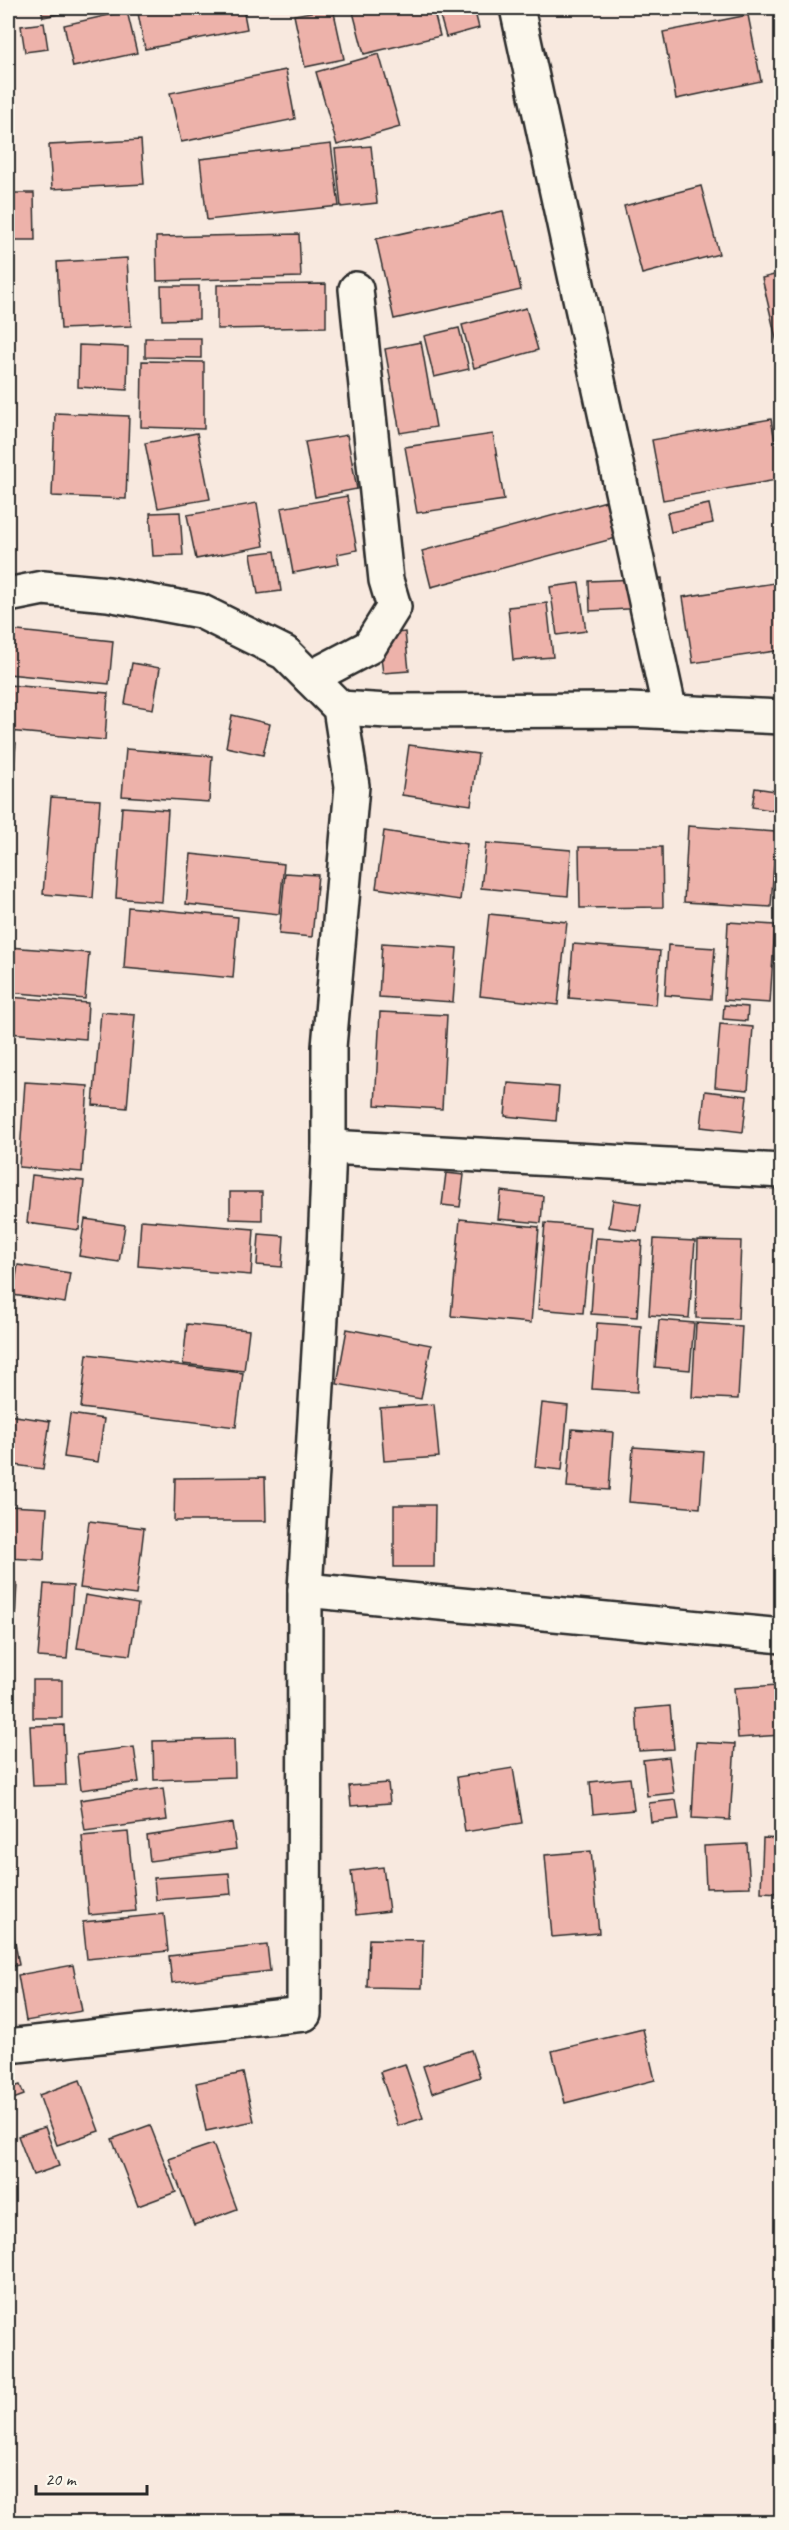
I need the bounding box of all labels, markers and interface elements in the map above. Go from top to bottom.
scale bar [36,2458,147,2496]
text: 20 m [45,2468,78,2490]

